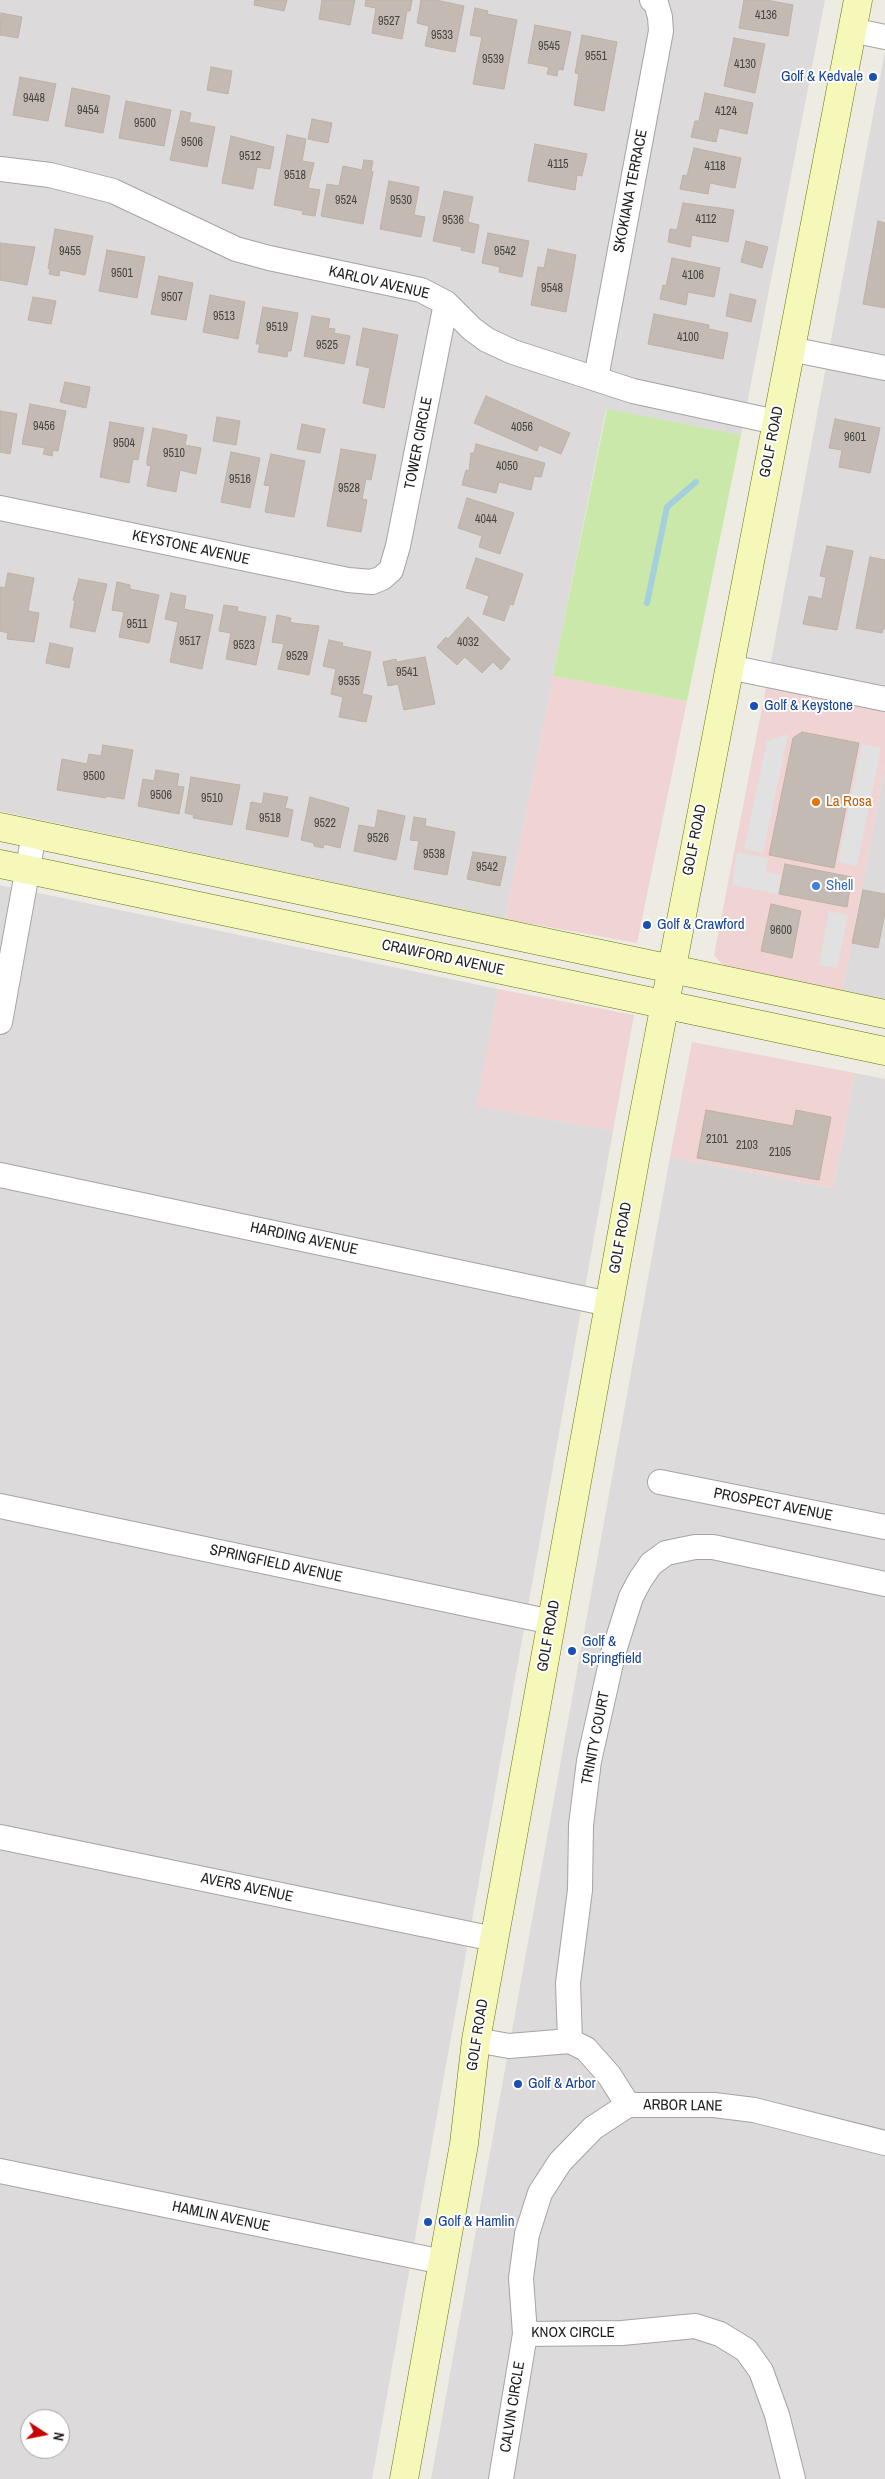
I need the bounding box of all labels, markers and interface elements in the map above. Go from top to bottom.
house number: 4136 [755,9,777,23]
house number: 9527 [378,15,400,29]
house number: 9533 [431,29,453,43]
house number: 9545 [538,40,560,54]
house number: 9551 [585,50,607,64]
house number: 9539 [482,53,504,67]
house number: 4130 [734,58,756,72]
place label: Golf & Kedvale [781,68,863,86]
marker: Golf & Kedvale [867,71,879,83]
house number: 9448 [23,92,45,106]
house number: 9454 [77,104,99,118]
house number: 4124 [715,105,737,119]
house number: 9500 [134,117,156,131]
street label: SKOKIANA TERRACE [610,128,652,254]
house number: 9506 [181,136,203,150]
house number: 9512 [239,150,261,164]
house number: 4115 [547,158,569,172]
house number: 4118 [704,160,726,174]
house number: 9518 [284,169,306,183]
house number: 9524 [335,194,357,208]
house number: 9530 [390,194,412,208]
house number: 4112 [695,213,717,227]
house number: 9536 [442,214,464,228]
house number: 9455 [59,245,81,259]
house number: 9542 [494,245,516,259]
street label: KARLOV AVENUE [327,263,431,303]
house number: 9501 [111,267,133,281]
house number: 4106 [682,269,704,283]
house number: 9548 [541,282,563,296]
house number: 9507 [161,291,183,305]
house number: 9513 [213,310,235,324]
house number: 9519 [266,321,288,335]
house number: 4100 [677,331,699,345]
house number: 9525 [316,339,338,353]
street label: TOWER CIRCLE [401,395,437,491]
street label: GOLF ROAD [756,405,788,479]
house number: 9456 [33,420,55,434]
house number: 4056 [511,421,533,435]
house number: 9601 [844,431,866,445]
house number: 9504 [113,437,135,451]
house number: 9510 [163,447,185,461]
house number: 4050 [496,460,518,474]
house number: 9516 [229,473,251,487]
house number: 9528 [338,482,360,496]
house number: 4044 [475,513,497,527]
street label: KEYSTONE AVENUE [130,527,252,569]
house number: 9511 [126,618,148,632]
house number: 9517 [179,635,201,649]
house number: 4032 [457,636,479,650]
house number: 9523 [233,639,255,653]
house number: 9529 [286,650,308,664]
house number: 9541 [396,666,418,680]
house number: 9535 [338,675,360,689]
place label: Golf & Keystone [764,697,853,715]
marker: Golf & Keystone [748,700,760,712]
house number: 9500 [83,770,105,784]
house number: 9506 [150,789,172,803]
house number: 9510 [201,792,223,806]
place label: La Rosa [826,793,872,811]
marker: La Rosa [810,796,822,808]
street label: GOLF ROAD [679,803,711,877]
house number: 9518 [259,812,281,826]
house number: 9522 [314,817,336,831]
house number: 9526 [367,832,389,846]
house number: 9538 [423,848,445,862]
house number: 9542 [476,861,498,875]
place label: Shell [826,877,853,895]
marker: Shell [810,880,822,892]
place label: Golf & Crawford [657,916,744,934]
marker: Golf & Crawford [641,919,653,931]
house number: 9600 [770,924,792,938]
street label: CRAWFORD AVENUE [380,936,506,980]
house number: 2101 [706,1133,728,1147]
house number: 2103 [736,1139,758,1153]
house number: 2105 [769,1146,791,1160]
street label: GOLF ROAD [606,1201,636,1275]
street label: HARDING AVENUE [248,1219,360,1259]
street label: PROSPECT AVENUE [712,1485,834,1525]
street label: SPRINGFIELD AVENUE [208,1541,344,1587]
street label: GOLF ROAD [534,1599,564,1673]
place label: Golf & Springfield [582,1633,641,1668]
marker: Golf & Springfield [566,1645,578,1657]
street label: TRINITY COURT [578,1690,614,1786]
street label: AVERS AVENUE [199,1869,295,1907]
street label: GOLF ROAD [463,1998,493,2072]
place label: Golf & Arbor [528,2075,596,2093]
marker: Golf & Arbor [512,2078,524,2090]
street label: ARBOR LANE [643,2096,723,2116]
street label: HAMLIN AVENUE [170,2198,272,2236]
place label: Golf & Hamlin [438,2213,515,2231]
marker: Golf & Hamlin [422,2216,434,2228]
street label: KNOX CIRCLE [531,2324,615,2342]
street label: CALVIN CIRCLE [497,2360,529,2454]
north arrow [20,2409,70,2459]
text: N [49,2431,68,2442]

